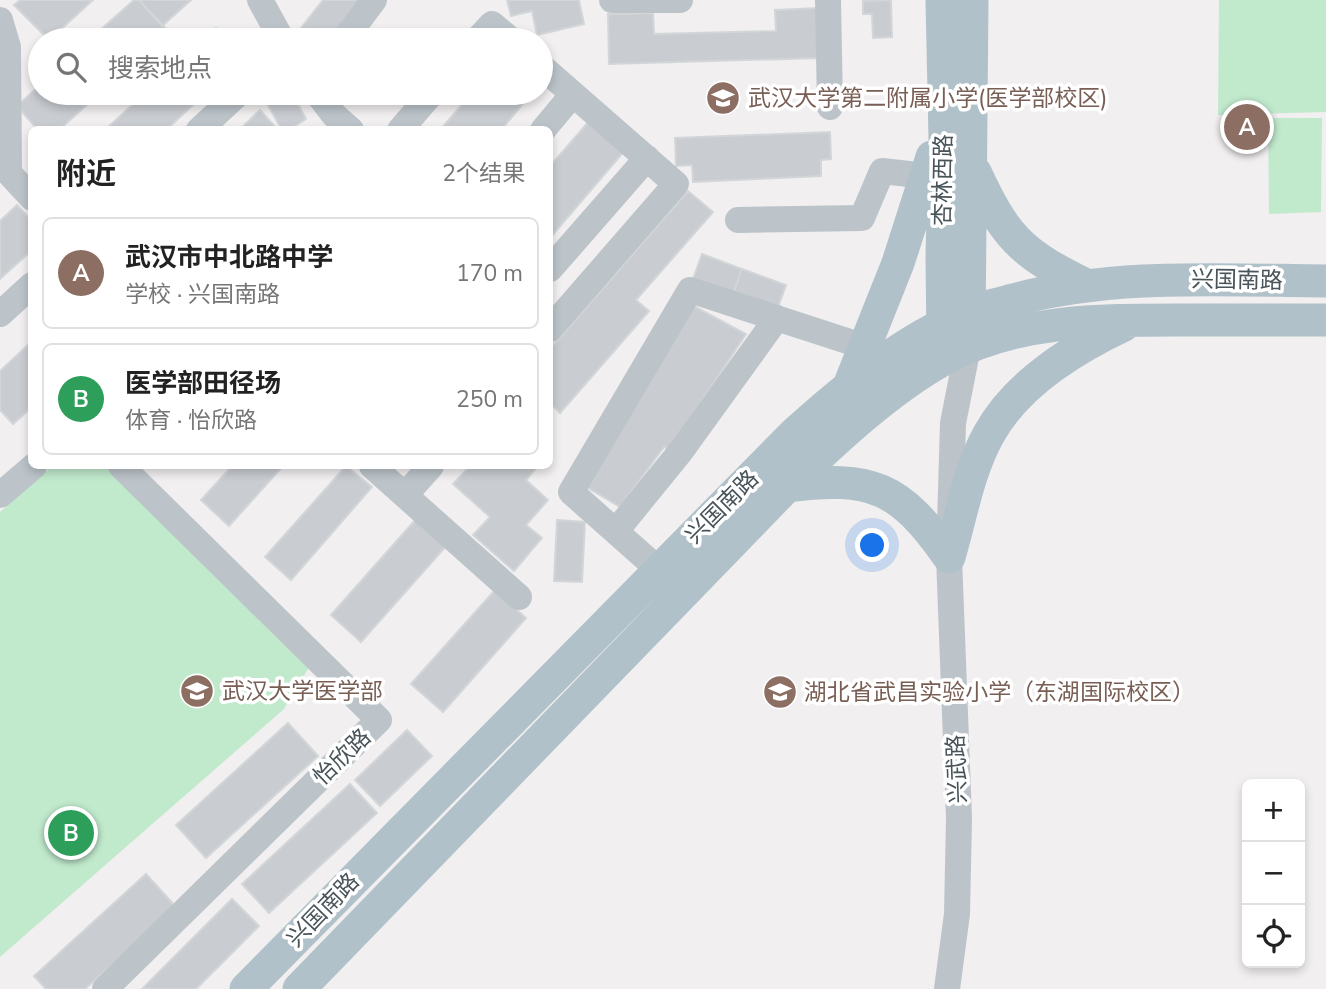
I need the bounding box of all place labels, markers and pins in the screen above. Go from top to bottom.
school or university icon: 武汉大学第二附属小学(医学部校区) [704,79,742,117]
place label: 武汉大学第二附属小学(医学部校区) [748,83,1108,114]
pin: A [1224,101,1270,153]
school or university icon: 武汉大学医学部 [178,672,216,710]
school or university icon: 湖北省武昌实验小学（东湖国际校区） [761,673,799,711]
place label: 武汉大学医学部 [222,676,383,707]
place label: 湖北省武昌实验小学（东湖国际校区） [804,677,1195,708]
pin: B [48,807,94,859]

